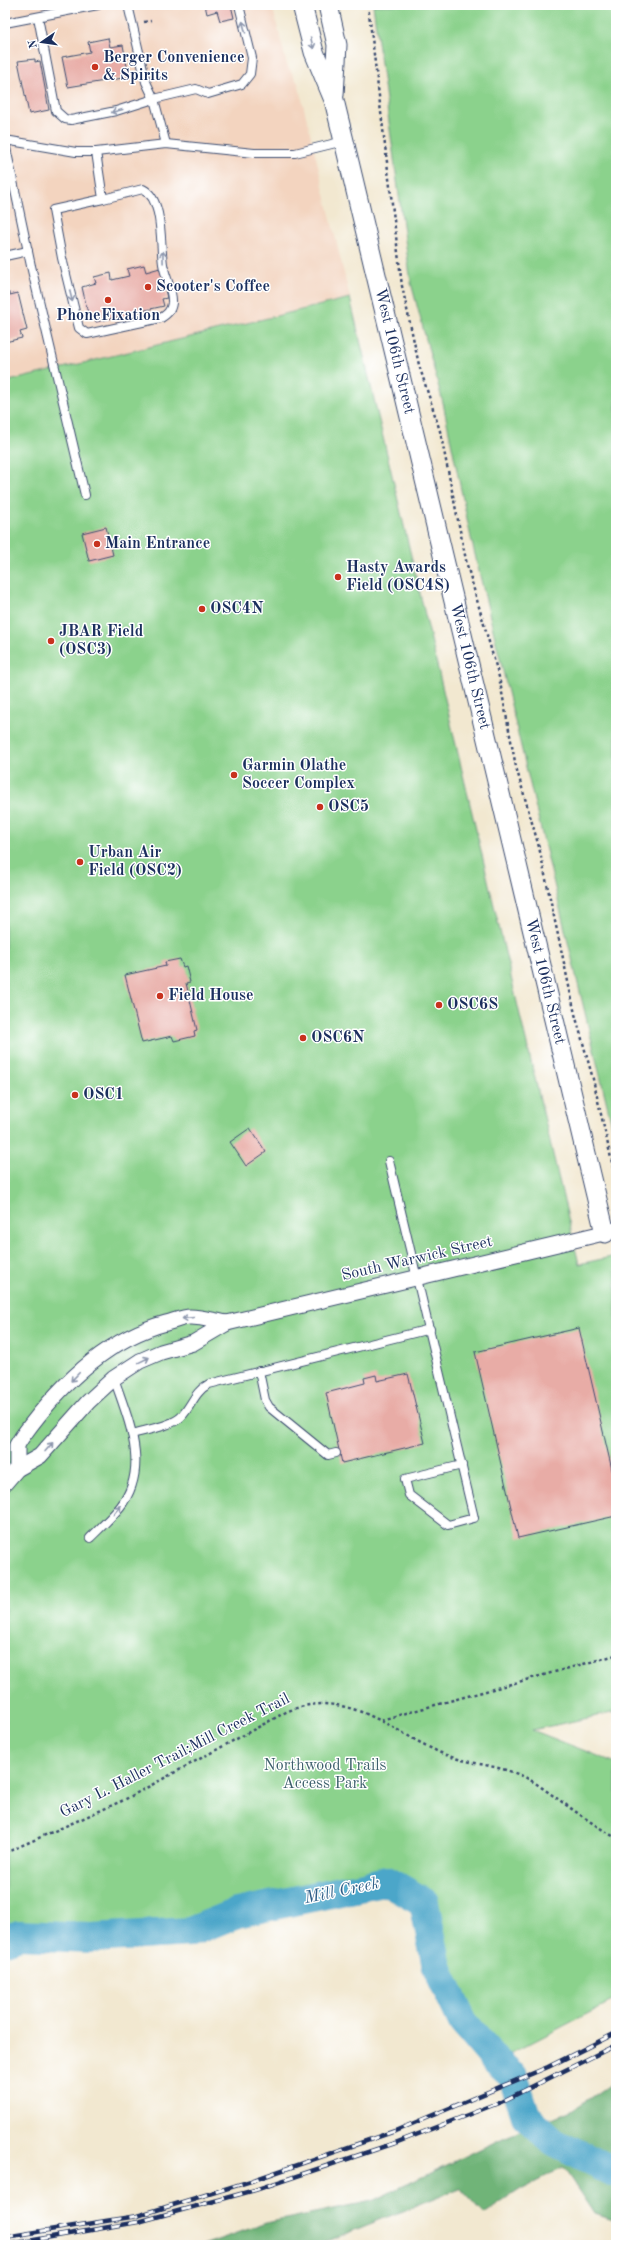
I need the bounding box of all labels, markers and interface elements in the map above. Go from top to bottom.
one-way arrow [240,21,247,34]
north arrow [22,22,62,62]
one-way arrow [308,36,316,49]
text: N [27,38,40,49]
place label: Berger Convenience & Spirits [103,50,244,84]
marker: Berger Convenience & Spirits [90,62,100,72]
one-way arrow [111,107,124,115]
one-way arrow [159,251,167,264]
place label: Scooter's Coffee [156,279,270,295]
marker: Scooter's Coffee [143,282,153,292]
street label: West 106th Street [371,287,417,416]
one-way arrow [68,289,75,302]
marker: PhoneFixation [103,295,113,305]
place label: PhoneFixation [56,308,160,324]
place label: Main Entrance [105,536,210,552]
marker: Main Entrance [92,539,102,549]
place label: Hasty Awards Field (OSC4S) [346,560,450,594]
marker: Hasty Awards Field (OSC4S) [333,572,343,582]
place label: OSC4N [210,601,264,617]
street label: West 106th Street [447,602,492,732]
marker: OSC4N [197,604,207,614]
place label: JBAR Field (OSC3) [59,624,144,658]
marker: JBAR Field (OSC3) [46,636,56,646]
place label: Garmin Olathe Soccer Complex [242,758,355,792]
marker: Garmin Olathe Soccer Complex [229,770,239,780]
place label: OSC5 [328,799,369,815]
marker: OSC5 [315,802,325,812]
place label: Urban Air Field (OSC2) [88,845,182,879]
marker: Urban Air Field (OSC2) [75,857,85,867]
street label: West 106th Street [522,917,568,1047]
place label: Field House [168,988,254,1004]
marker: Field House [155,991,165,1001]
place label: OSC6S [447,997,498,1013]
marker: OSC6S [434,1000,444,1010]
place label: OSC6N [311,1030,365,1046]
marker: OSC6N [298,1033,308,1043]
place label: OSC1 [83,1087,124,1103]
marker: OSC1 [70,1090,80,1100]
street label: South Warwick Street [340,1234,494,1284]
one-way arrow [182,1315,195,1322]
one-way arrow [138,1356,150,1363]
one-way arrow [70,1372,80,1382]
one-way arrow [44,1441,53,1452]
one-way arrow [112,1505,121,1515]
street label: Gary L. Haller Trail;Mill Creek Trail [58,1691,292,1821]
park label: Northwood Trails Access Park [264,1758,387,1792]
water label: Mill Creek [302,1875,381,1907]

